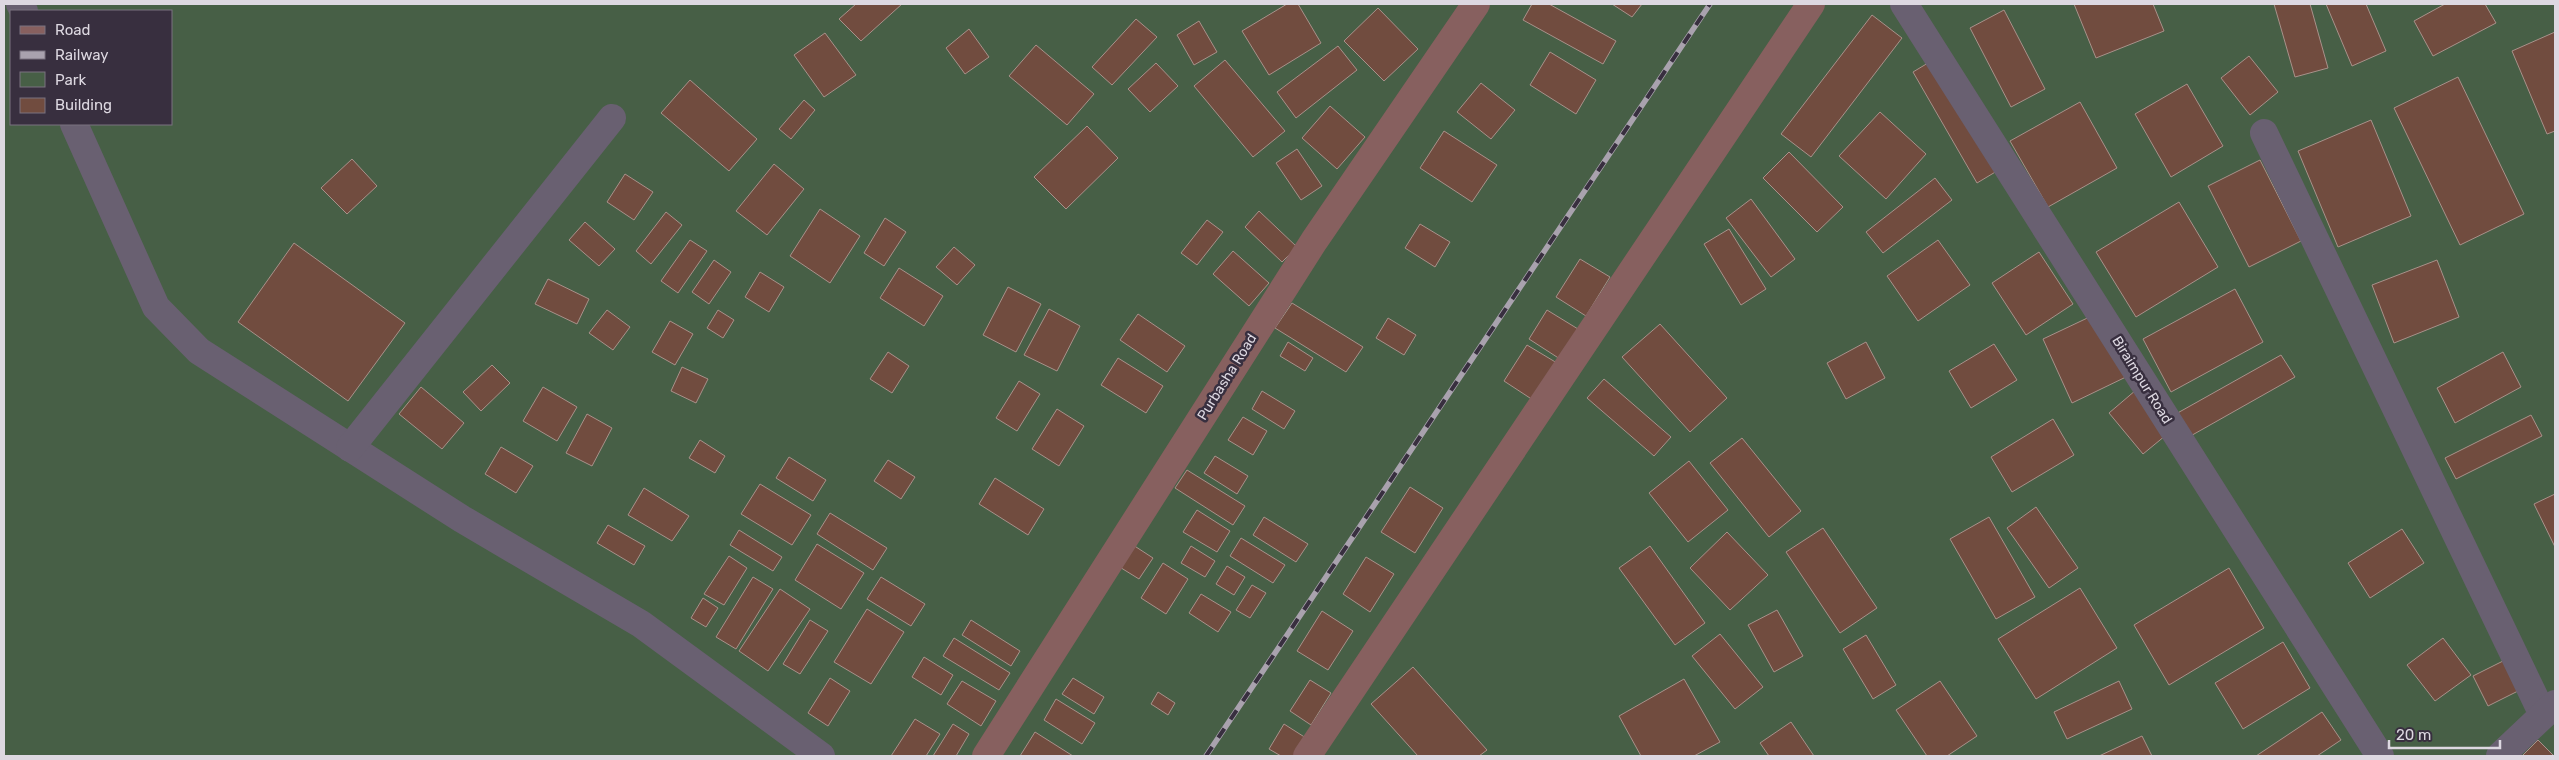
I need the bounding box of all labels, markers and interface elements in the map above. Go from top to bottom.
legend [10,10,172,125]
text: Road [55,21,91,39]
text: Railway [55,46,109,64]
text: Park [55,71,86,89]
text: Building [55,96,112,114]
street label: Purbasha Road [1194,331,1260,423]
street label: Biraimpur Road [2108,333,2176,427]
scale bar [2389,718,2500,750]
text: 20 m [2396,726,2431,744]

